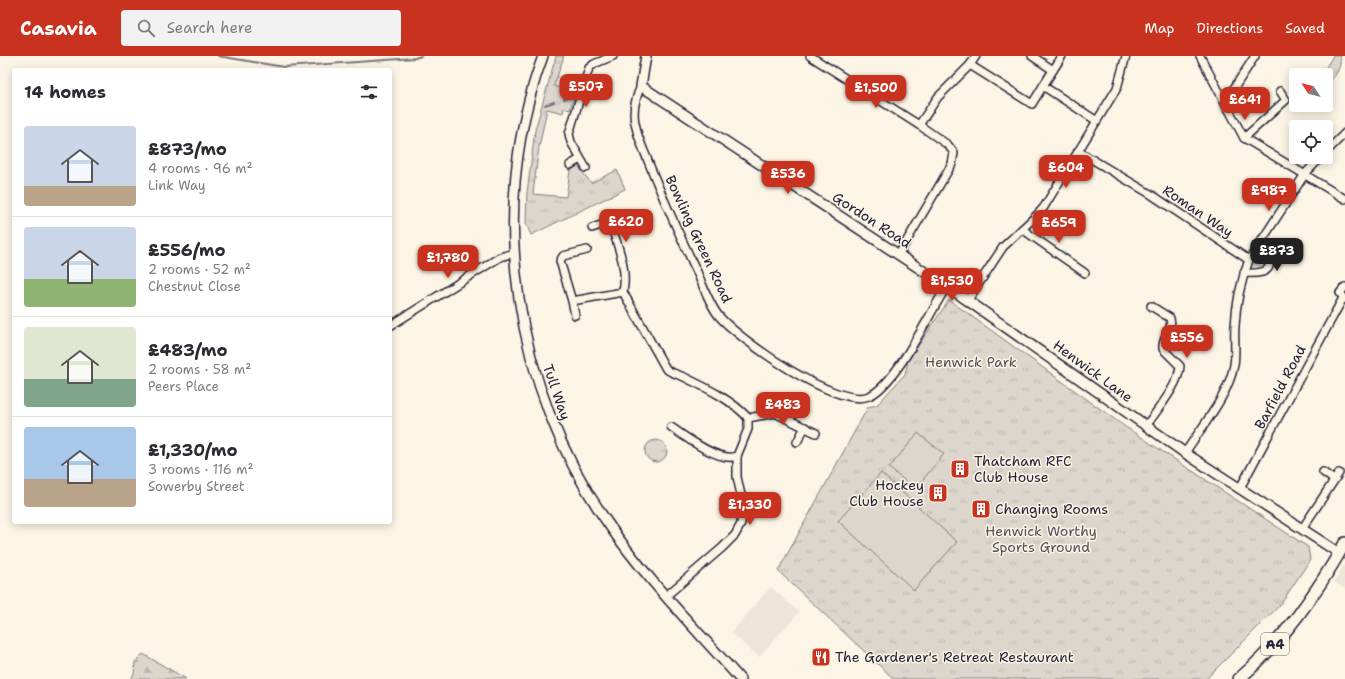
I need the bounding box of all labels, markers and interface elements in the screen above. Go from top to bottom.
search box [121,10,401,46]
text: Casavia [20,16,97,41]
icon: search [135,17,157,39]
text: Search here [167,18,252,38]
text: Map [1145,19,1175,37]
text: Directions [1197,19,1263,37]
text: Saved [1285,19,1325,37]
north arrow [1289,68,1333,112]
map controls [1289,68,1333,164]
pin: £507 [562,74,610,108]
pin: £1,500 [843,75,909,109]
text: £507 [569,78,603,95]
text: £1,500 [854,79,898,96]
text: 14 homes [24,81,106,103]
icon: filters [358,81,380,103]
pin: £641 [1221,87,1269,121]
text: £641 [1229,91,1261,108]
button: locate [1289,120,1333,164]
text: £873/mo [148,138,227,160]
icon: home [56,142,104,190]
pin: £604 [1042,155,1090,189]
text: £604 [1048,159,1084,176]
text: 4 rooms · 96 m² [148,160,252,177]
pin: £536 [764,161,812,195]
text: £536 [770,165,806,182]
street label: Bowling Green Road [661,172,737,306]
text: Link Way [148,177,205,194]
pin: £987 [1245,178,1293,212]
street label: Roman Way [1159,181,1237,241]
text: £987 [1251,182,1287,199]
street label: Gordon Road [829,188,915,252]
pin: £620 [602,209,650,243]
pin: £659 [1035,210,1083,244]
text: £620 [608,213,644,230]
text: £659 [1042,214,1076,231]
pin: £873 [1253,238,1301,272]
text: £556/mo [148,239,225,261]
text: £873 [1259,242,1295,259]
icon: home [56,243,104,291]
pin: £1,780 [415,245,481,279]
text: £1,780 [427,249,469,266]
text: 2 rooms · 52 m² [148,261,251,278]
pin: £1,530 [919,268,985,302]
text: £1,530 [930,272,974,289]
text: Chestnut Close [148,278,241,295]
pin: £556 [1163,325,1211,359]
text: £556 [1170,329,1204,346]
street label: Henwick Lane [1050,336,1137,406]
text: £483/mo [148,339,228,361]
street label: Barfield Road [1250,342,1310,432]
icon: home [56,343,104,391]
park label: Henwick Park [925,353,1017,371]
text: 2 rooms · 58 m² [148,361,251,378]
street label: Tull Way [539,362,575,422]
text: Peers Place [148,378,219,395]
pin: £483 [759,392,807,426]
text: £483 [765,396,801,413]
text: £1,330/mo [148,439,238,461]
icon: home [56,443,104,491]
place label: Thatcham RFC Club House [974,452,1072,486]
building icon: Thatcham RFC Club House [949,458,971,480]
text: 3 rooms · 116 m² [148,461,254,478]
place label: Hockey Club House [849,476,924,510]
text: Sowerby Street [148,478,245,495]
building icon: Hockey Club House [927,482,949,504]
pin: £1,330 [717,492,783,526]
text: £1,330 [728,496,772,513]
building icon: Changing Rooms [970,498,992,520]
place label: Changing Rooms [995,500,1108,518]
park label: Henwick Worthy Sports Ground [985,522,1097,556]
road number: A4 [1261,633,1289,655]
restaurant icon: The Gardener's Retreat Restaurant [810,646,832,668]
place label: The Gardener's Retreat Restaurant [835,648,1074,666]

